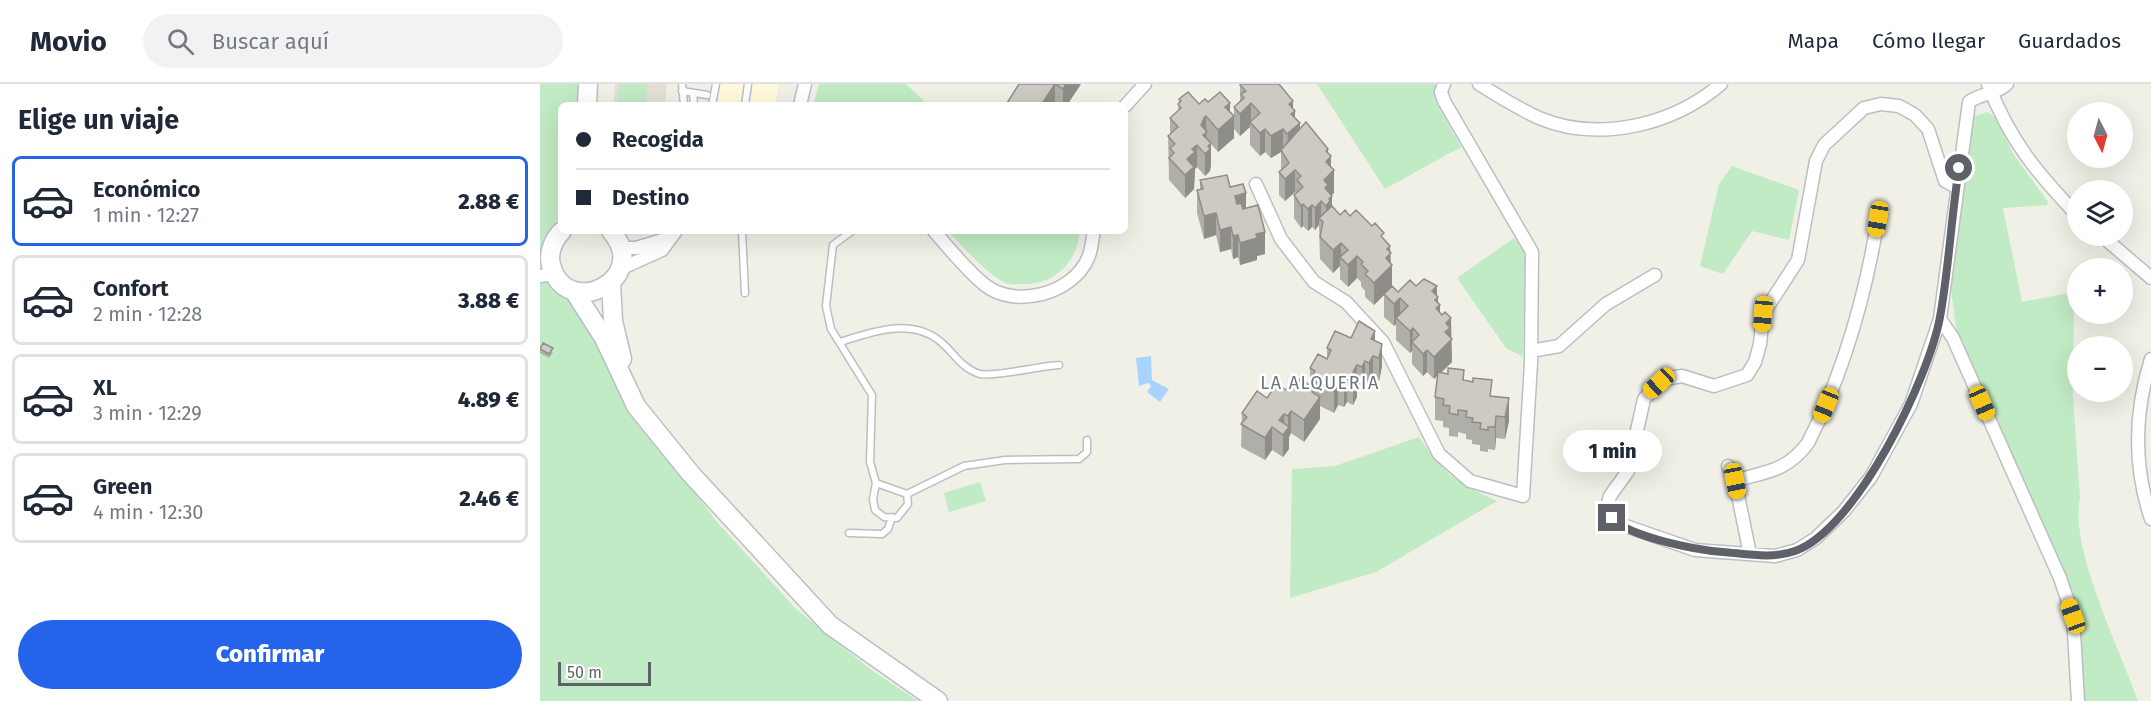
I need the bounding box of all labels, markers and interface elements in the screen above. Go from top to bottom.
search box [143,14,563,68]
text: Movio [30,25,107,58]
icon: search [164,25,197,58]
text: Buscar aquí [212,28,329,55]
text: Mapa [1787,28,1839,54]
text: Cómo llegar [1872,28,1985,54]
text: Guardados [2018,28,2121,54]
north arrow [2067,102,2133,168]
map controls [2067,102,2133,402]
text: Elige un viaje [18,104,179,136]
text: Recogida [612,126,704,153]
route start [1945,154,1972,181]
icon: car [21,174,75,228]
text: Económico [93,176,200,203]
button: layers [2067,180,2133,246]
text: Destino [612,184,689,211]
text: 2.88 € [458,188,519,215]
car [1866,200,1890,238]
text: 1 min · 12:27 [93,203,199,227]
button: + [2067,258,2133,324]
icon: car [21,273,75,327]
text: Confort [93,275,169,302]
text: 3.88 € [458,287,519,314]
car [1752,295,1774,333]
text: 2 min · 12:28 [93,302,202,326]
button: − [2067,336,2133,402]
car [1640,364,1678,402]
icon: car [21,372,75,426]
district label: LA ALQUERIA [1260,372,1380,394]
text: XL [93,374,117,401]
car [1966,383,1998,423]
car [1811,385,1841,425]
text: 4.89 € [458,386,519,413]
text: 3 min · 12:29 [93,401,202,425]
callout: 1 min [1562,431,1662,473]
text: 1 min [1589,439,1636,463]
car [1723,462,1747,500]
icon: car [21,471,75,525]
text: Green [93,473,152,500]
text: 2.46 € [459,485,519,512]
text: 4 min · 12:30 [93,500,204,524]
route end [1598,504,1625,531]
car [2058,596,2088,636]
button: Confirmar [18,620,522,689]
scale bar [558,659,651,686]
text: 50 m [567,663,602,682]

